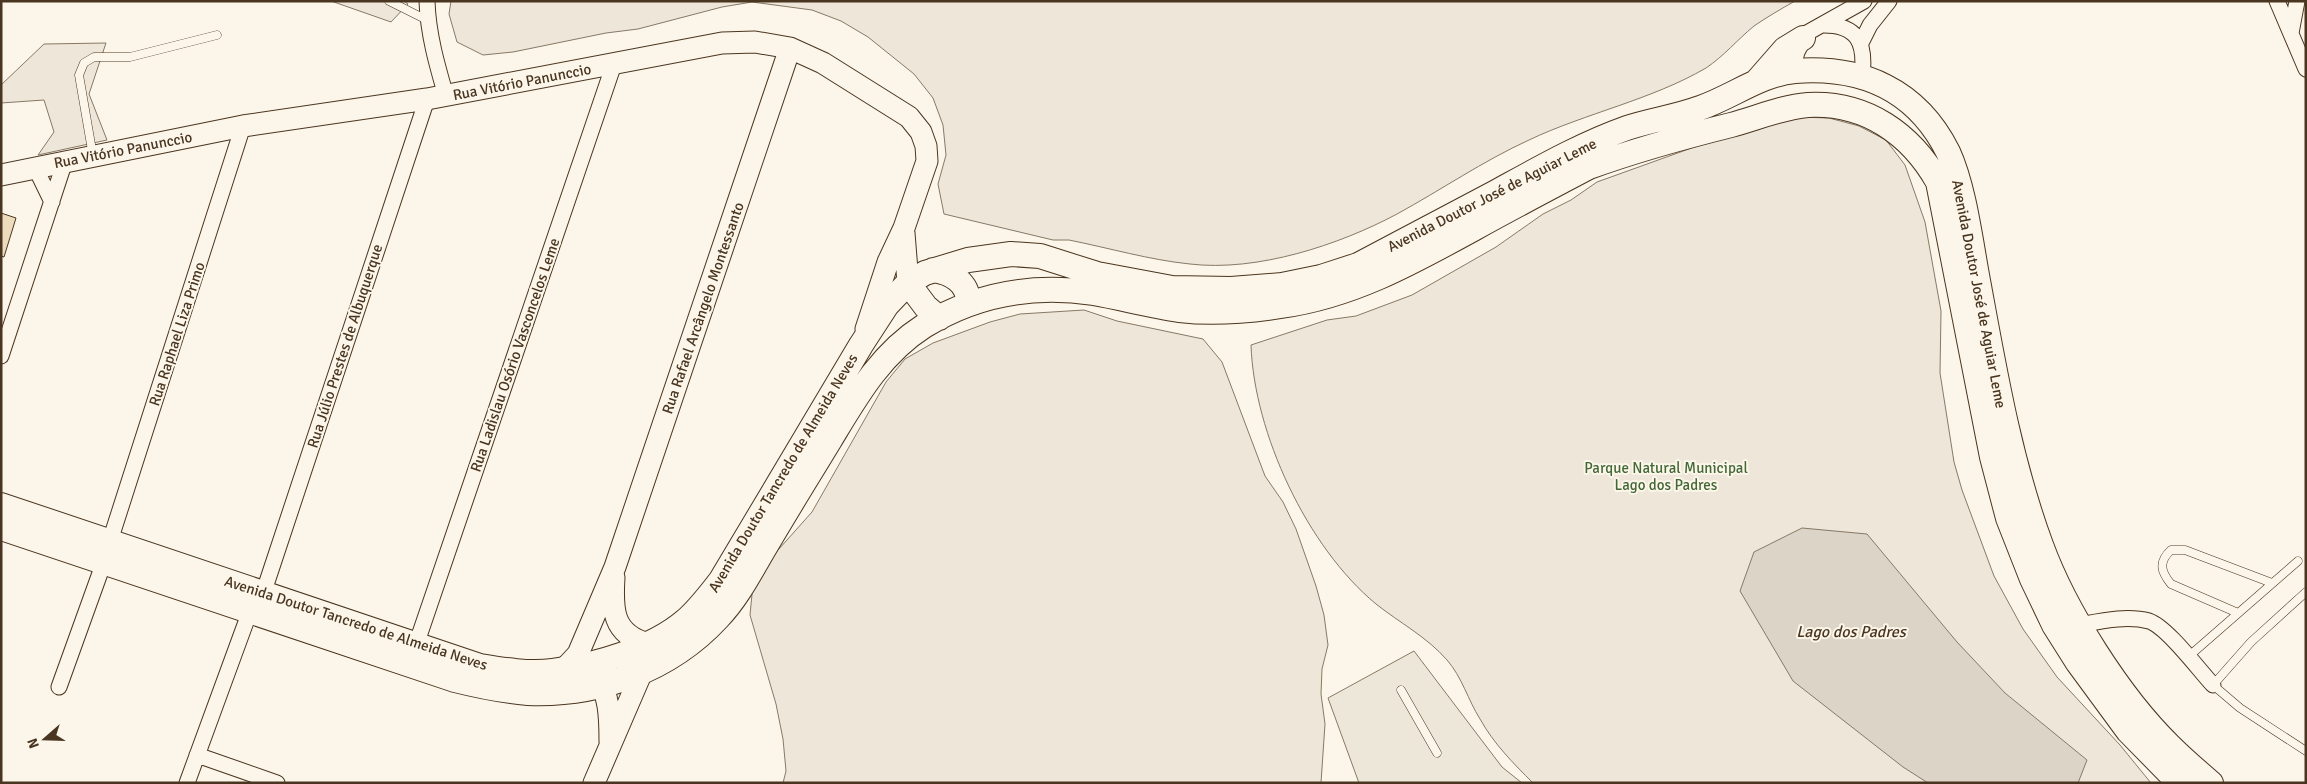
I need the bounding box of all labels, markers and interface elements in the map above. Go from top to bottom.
street label: Rua Vitório Panunccio [451,60,593,104]
street label: Rua Vitório Panunccio [52,128,194,172]
street label: Avenida Doutor José de Aguiar Leme [1384,134,1600,256]
street label: Avenida Doutor José de Aguiar Leme [1948,178,2010,410]
street label: Rua Rafael Arcângelo Montessanto [658,200,748,416]
street label: Rua Ladislau Osório Vasconcelos Leme [466,236,564,474]
street label: Rua Júlio Prestes de Albuquerque [304,242,386,450]
street label: Rua Raphael Liza Primo [145,260,209,408]
street label: Avenida Doutor Tancredo de Almeida Neves [704,350,862,596]
park label: Parque Natural Municipal Lago dos Padres [1584,459,1748,494]
street label: Avenida Doutor Tancredo de Almeida Neves [222,572,490,674]
water label: Lago dos Padres [1796,622,1908,642]
north arrow [20,714,70,764]
text: N [24,736,43,751]

